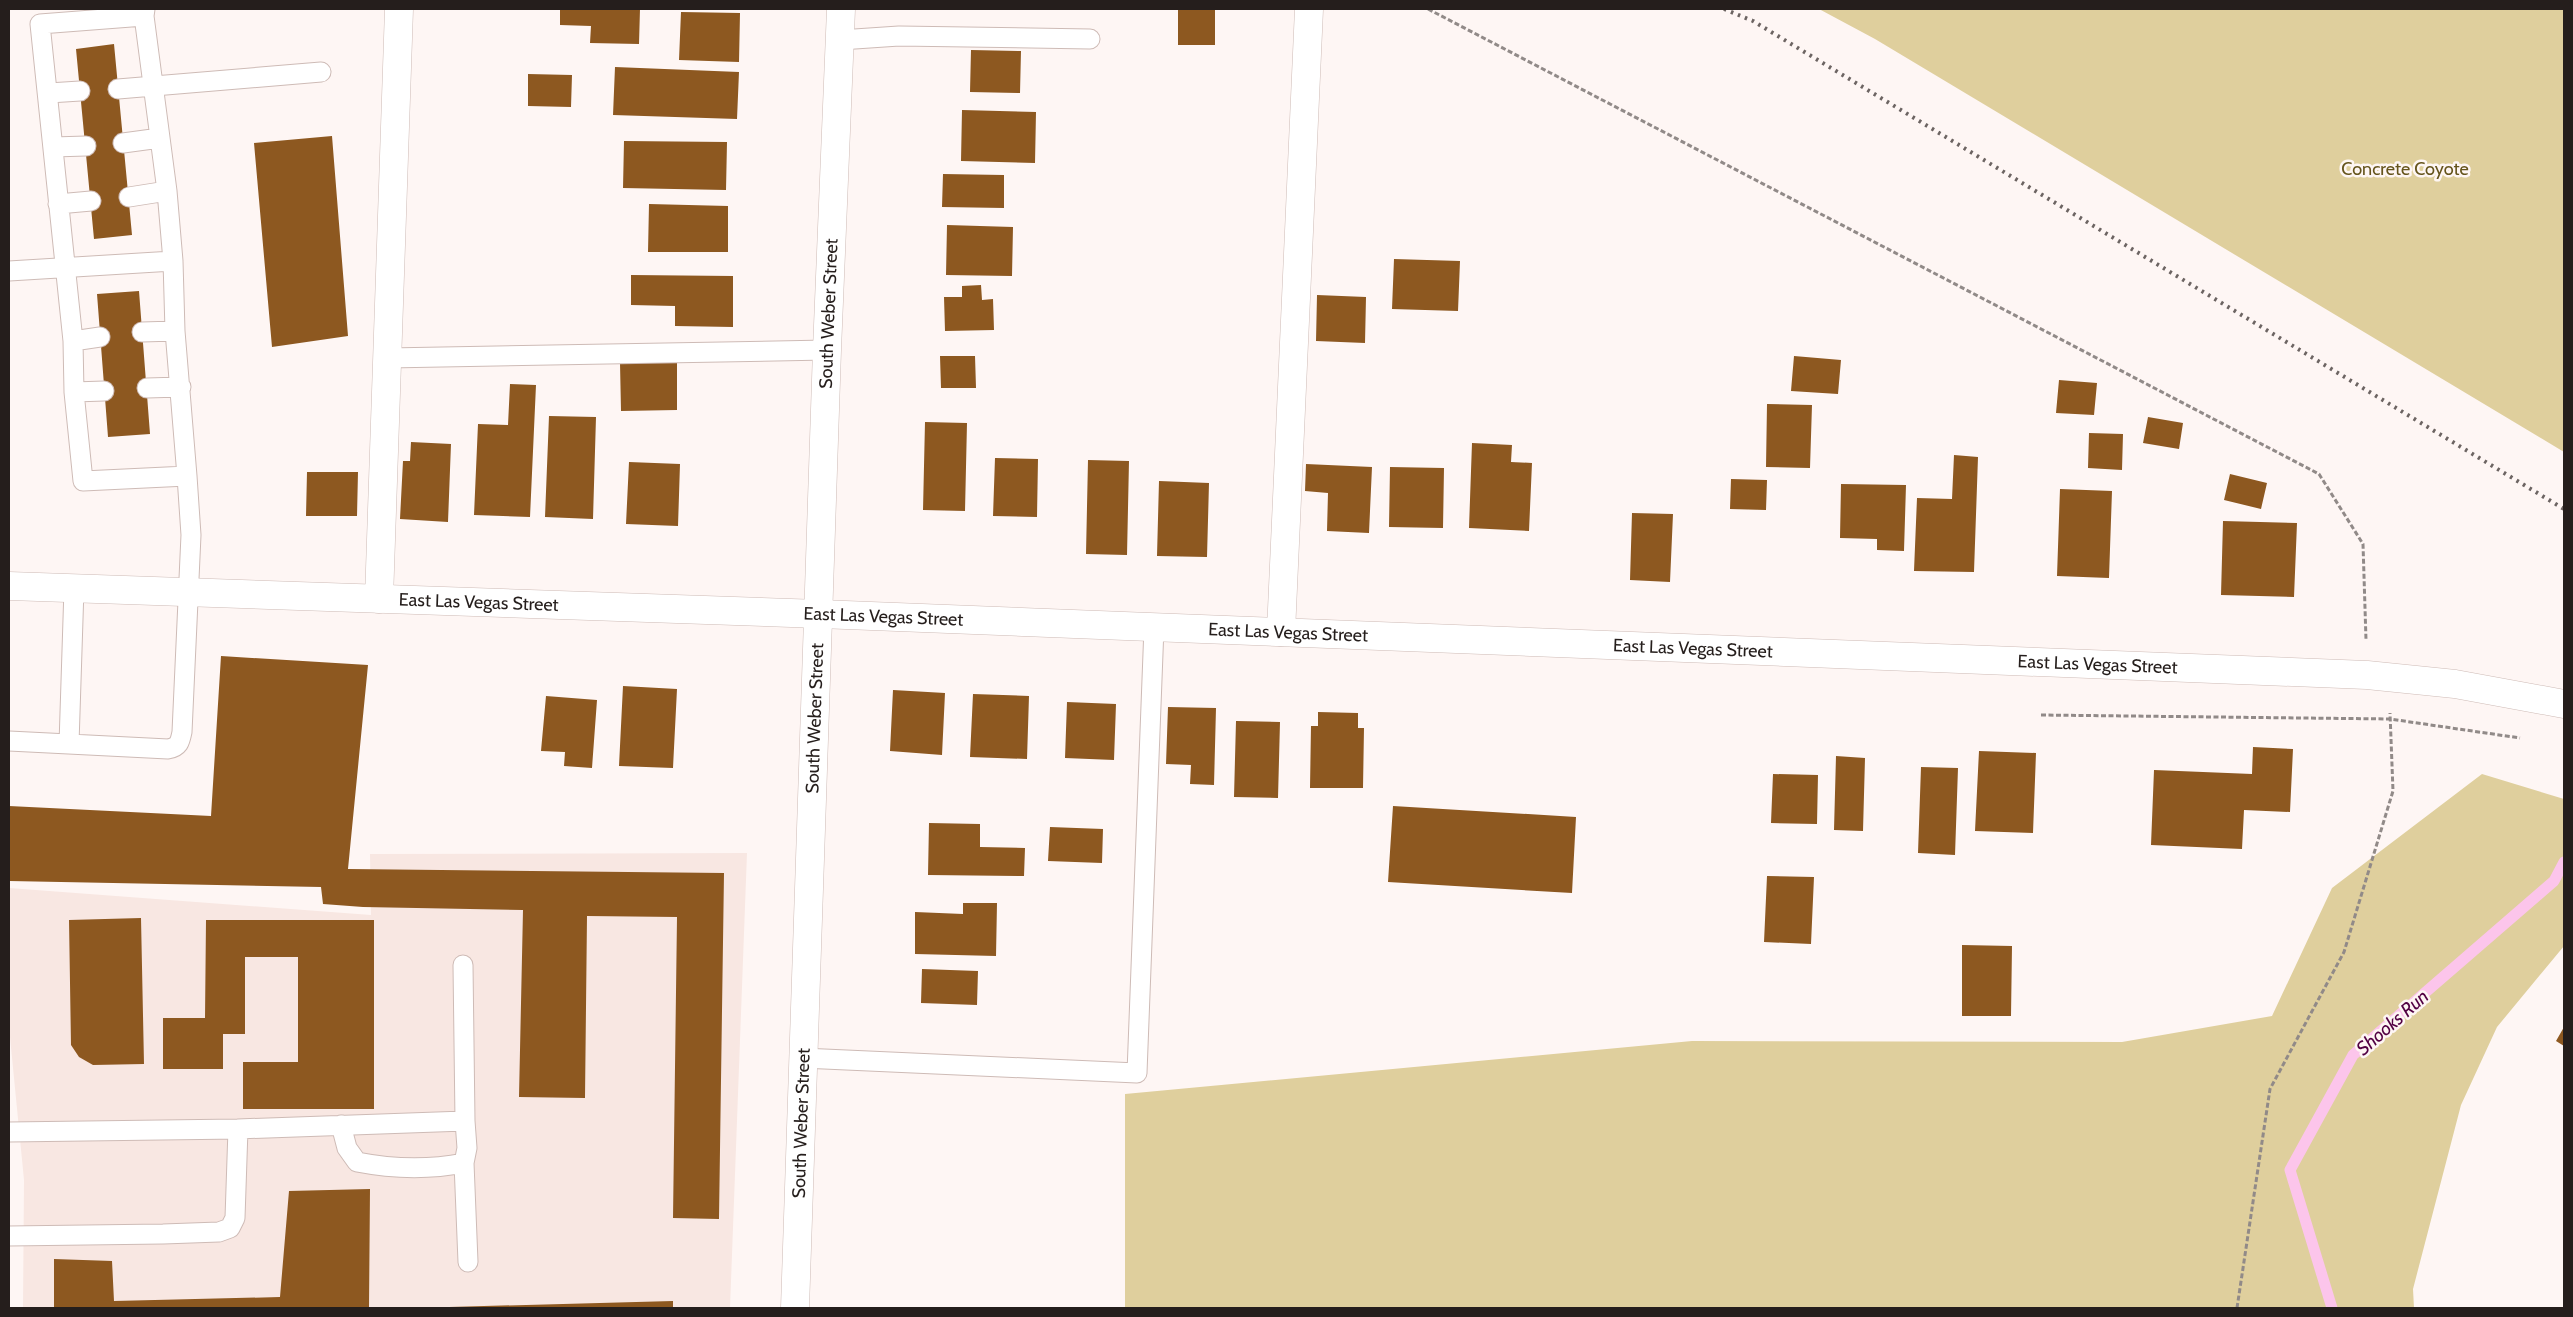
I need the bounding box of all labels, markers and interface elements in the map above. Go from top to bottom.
park label: Concrete Coyote [2341,158,2469,180]
street label: South Weber Street [815,238,843,389]
street label: East Las Vegas Street [398,588,559,616]
street label: East Las Vegas Street [803,602,964,631]
street label: East Las Vegas Street [1208,618,1369,647]
street label: East Las Vegas Street [1612,634,1773,663]
street label: South Weber Street [801,643,828,794]
street label: East Las Vegas Street [2017,650,2178,679]
water label: Shooks Run [2351,985,2433,1060]
street label: South Weber Street [788,1047,815,1199]

